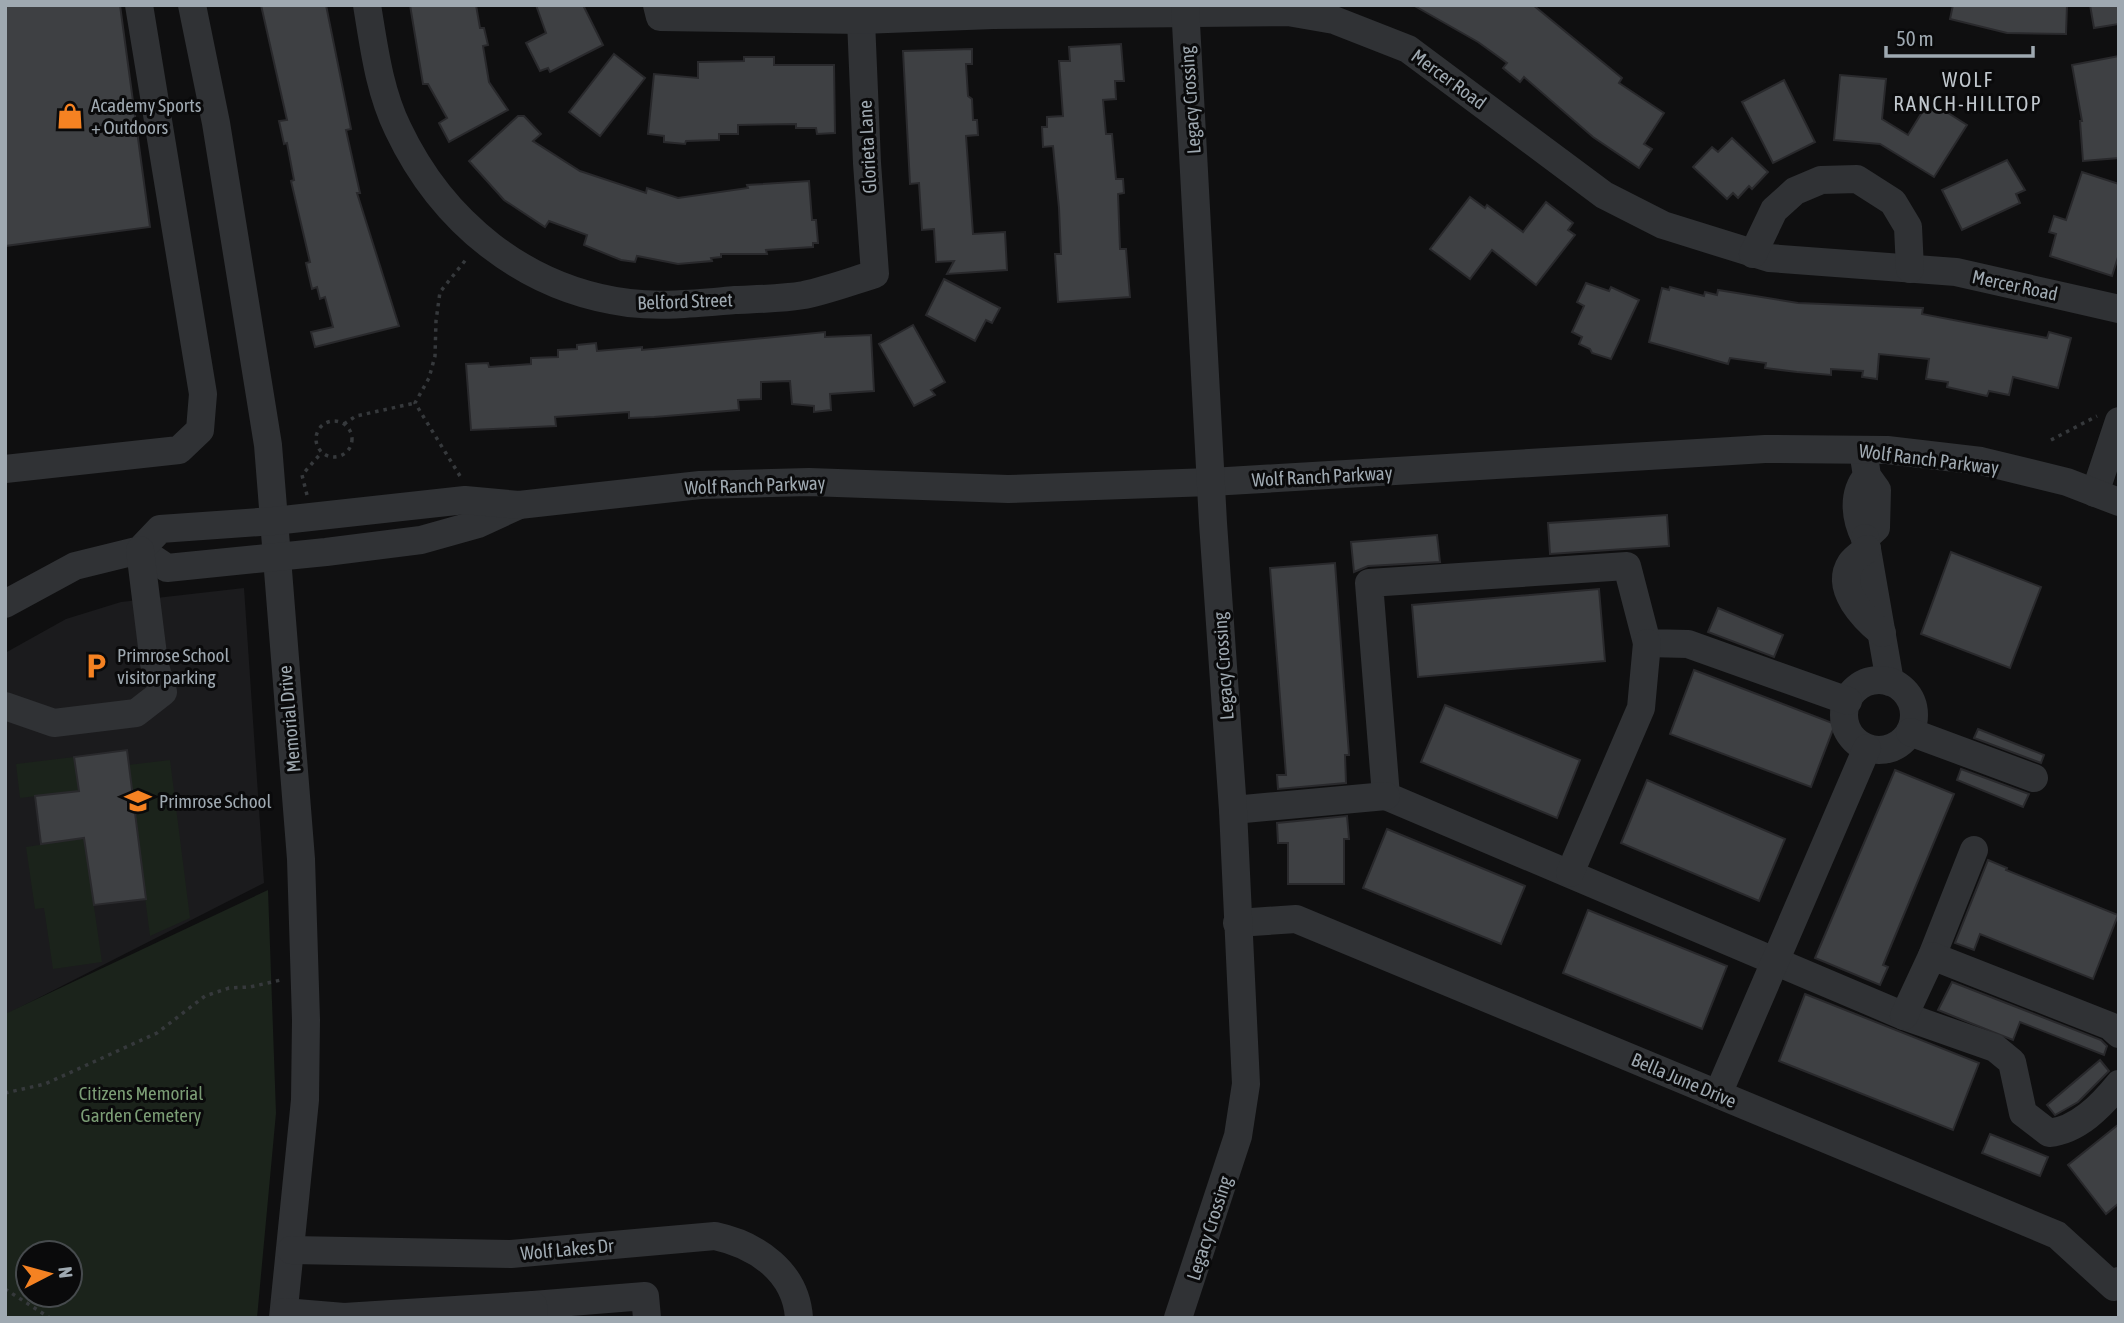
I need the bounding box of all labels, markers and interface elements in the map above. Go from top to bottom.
scale bar [1886,14,2033,58]
text: 50 m [1896,26,1934,50]
street label: Legacy Crossing [1175,44,1205,155]
street label: Mercer Road [1407,45,1491,113]
district label: WOLF RANCH-HILLTOP [1893,67,2043,115]
place label: Academy Sports + Outdoors [91,94,202,138]
street label: Glorieta Lane [854,100,880,194]
shop icon: Academy Sports + Outdoors [55,101,85,131]
street label: Mercer Road [1970,265,2060,305]
street label: Belford Street [637,288,733,314]
street label: Wolf Ranch Parkway [1858,439,2000,479]
street label: Wolf Ranch Parkway [1251,461,1393,491]
street label: Wolf Ranch Parkway [684,472,826,498]
street label: Legacy Crossing [1208,610,1238,721]
place label: Primrose School visitor parking [117,644,230,688]
parking icon: Primrose School visitor parking [81,651,111,681]
street label: Memorial Drive [273,665,305,773]
school or university icon: Primrose School [123,786,153,816]
place label: Primrose School [159,790,272,812]
street label: Bella June Drive [1628,1048,1740,1112]
park label: Citizens Memorial Garden Cemetery [79,1082,203,1126]
street label: Legacy Crossing [1182,1172,1236,1283]
street label: Wolf Lakes Dr [520,1234,615,1264]
north arrow [14,1239,84,1309]
text: N [54,1265,77,1279]

